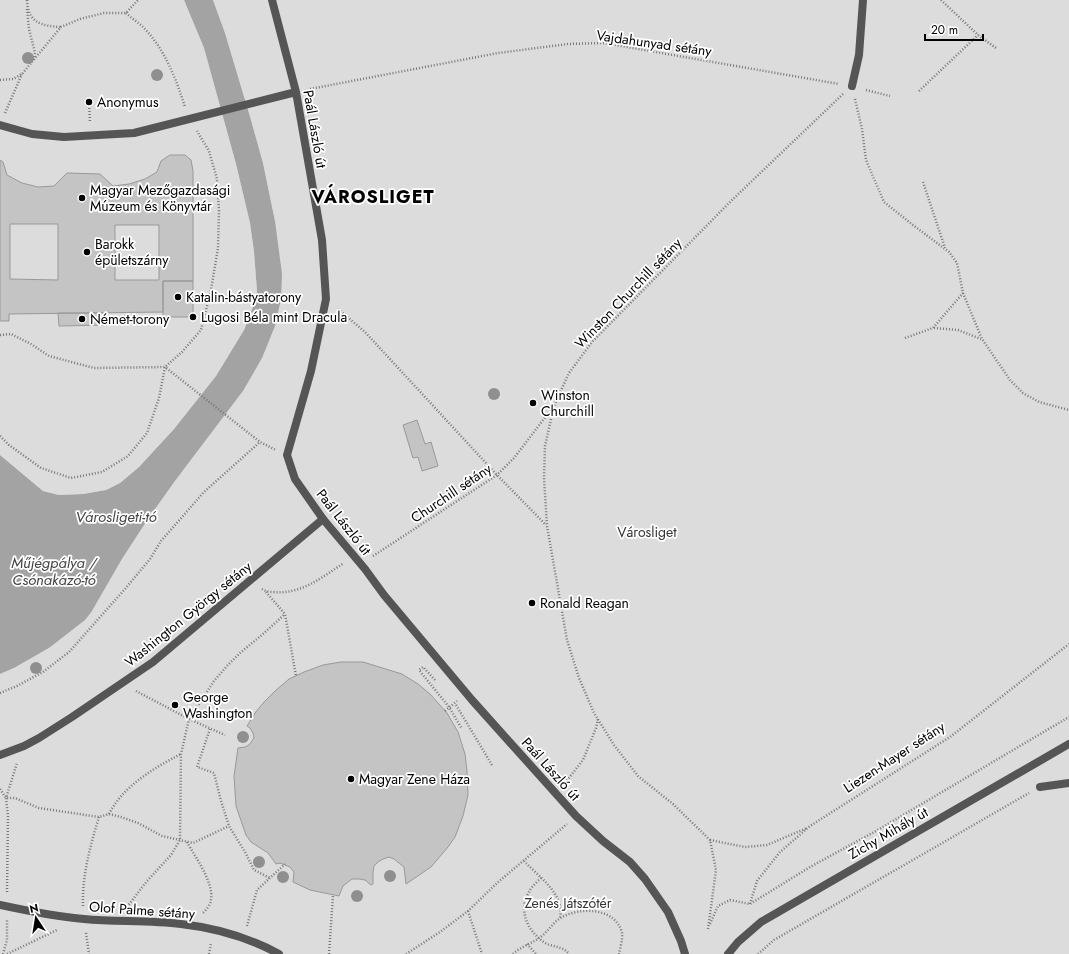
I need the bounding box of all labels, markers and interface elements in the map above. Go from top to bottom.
scale bar [925,16,983,42]
text: 20 m [931,21,958,39]
street label: Vajdahunyad sétány [595,25,714,61]
street label: Paál László út [298,88,332,170]
place label: Anonymus [97,92,159,112]
marker: Anonymus [84,97,94,107]
place label: Magyar Mezőgazdasági Múzeum és Könyvtár [90,180,230,216]
district label: VÁROSLIGET [310,183,435,210]
marker: Magyar Mezőgazdasági Múzeum és Könyvtár [77,193,87,203]
street label: Winston Churchill sétány [570,233,687,353]
place label: Barokk épületszárny [95,234,169,270]
marker: Barokk épületszárny [82,247,92,257]
place label: Katalin-bástyatorony [186,287,302,307]
marker: Katalin-bástyatorony [173,292,183,302]
place label: Lugosi Béla mint Dracula [201,307,347,327]
place label: Német-torony [90,309,170,329]
marker: Lugosi Béla mint Dracula [188,312,198,322]
marker: Német-torony [77,314,87,324]
place label: Winston Churchill [541,385,594,421]
marker: Winston Churchill [528,398,538,408]
street label: Churchill sétány [407,458,496,527]
street label: Paál László út [312,485,377,560]
water label: Városligeti-tó [75,506,157,528]
park label: Városliget [617,522,677,542]
water label: Műjégpálya / Csónakázó-tó [11,552,98,591]
street label: Washington György sétány [120,556,256,671]
place label: Ronald Reagan [540,593,629,613]
marker: Ronald Reagan [527,598,537,608]
place label: George Washington [183,687,253,723]
marker: George Washington [170,700,180,710]
street label: Liezen-Mayer sétány [839,716,949,797]
street label: Paál László út [517,733,585,806]
place label: Magyar Zene Háza [359,769,470,789]
marker: Magyar Zene Háza [346,774,356,784]
street label: Zichy Mihály út [844,802,932,864]
park label: Zenés Játszótér [524,893,612,913]
street label: Olof Palme sétány [88,896,196,924]
north arrow [16,898,56,938]
text: N [28,899,40,917]

